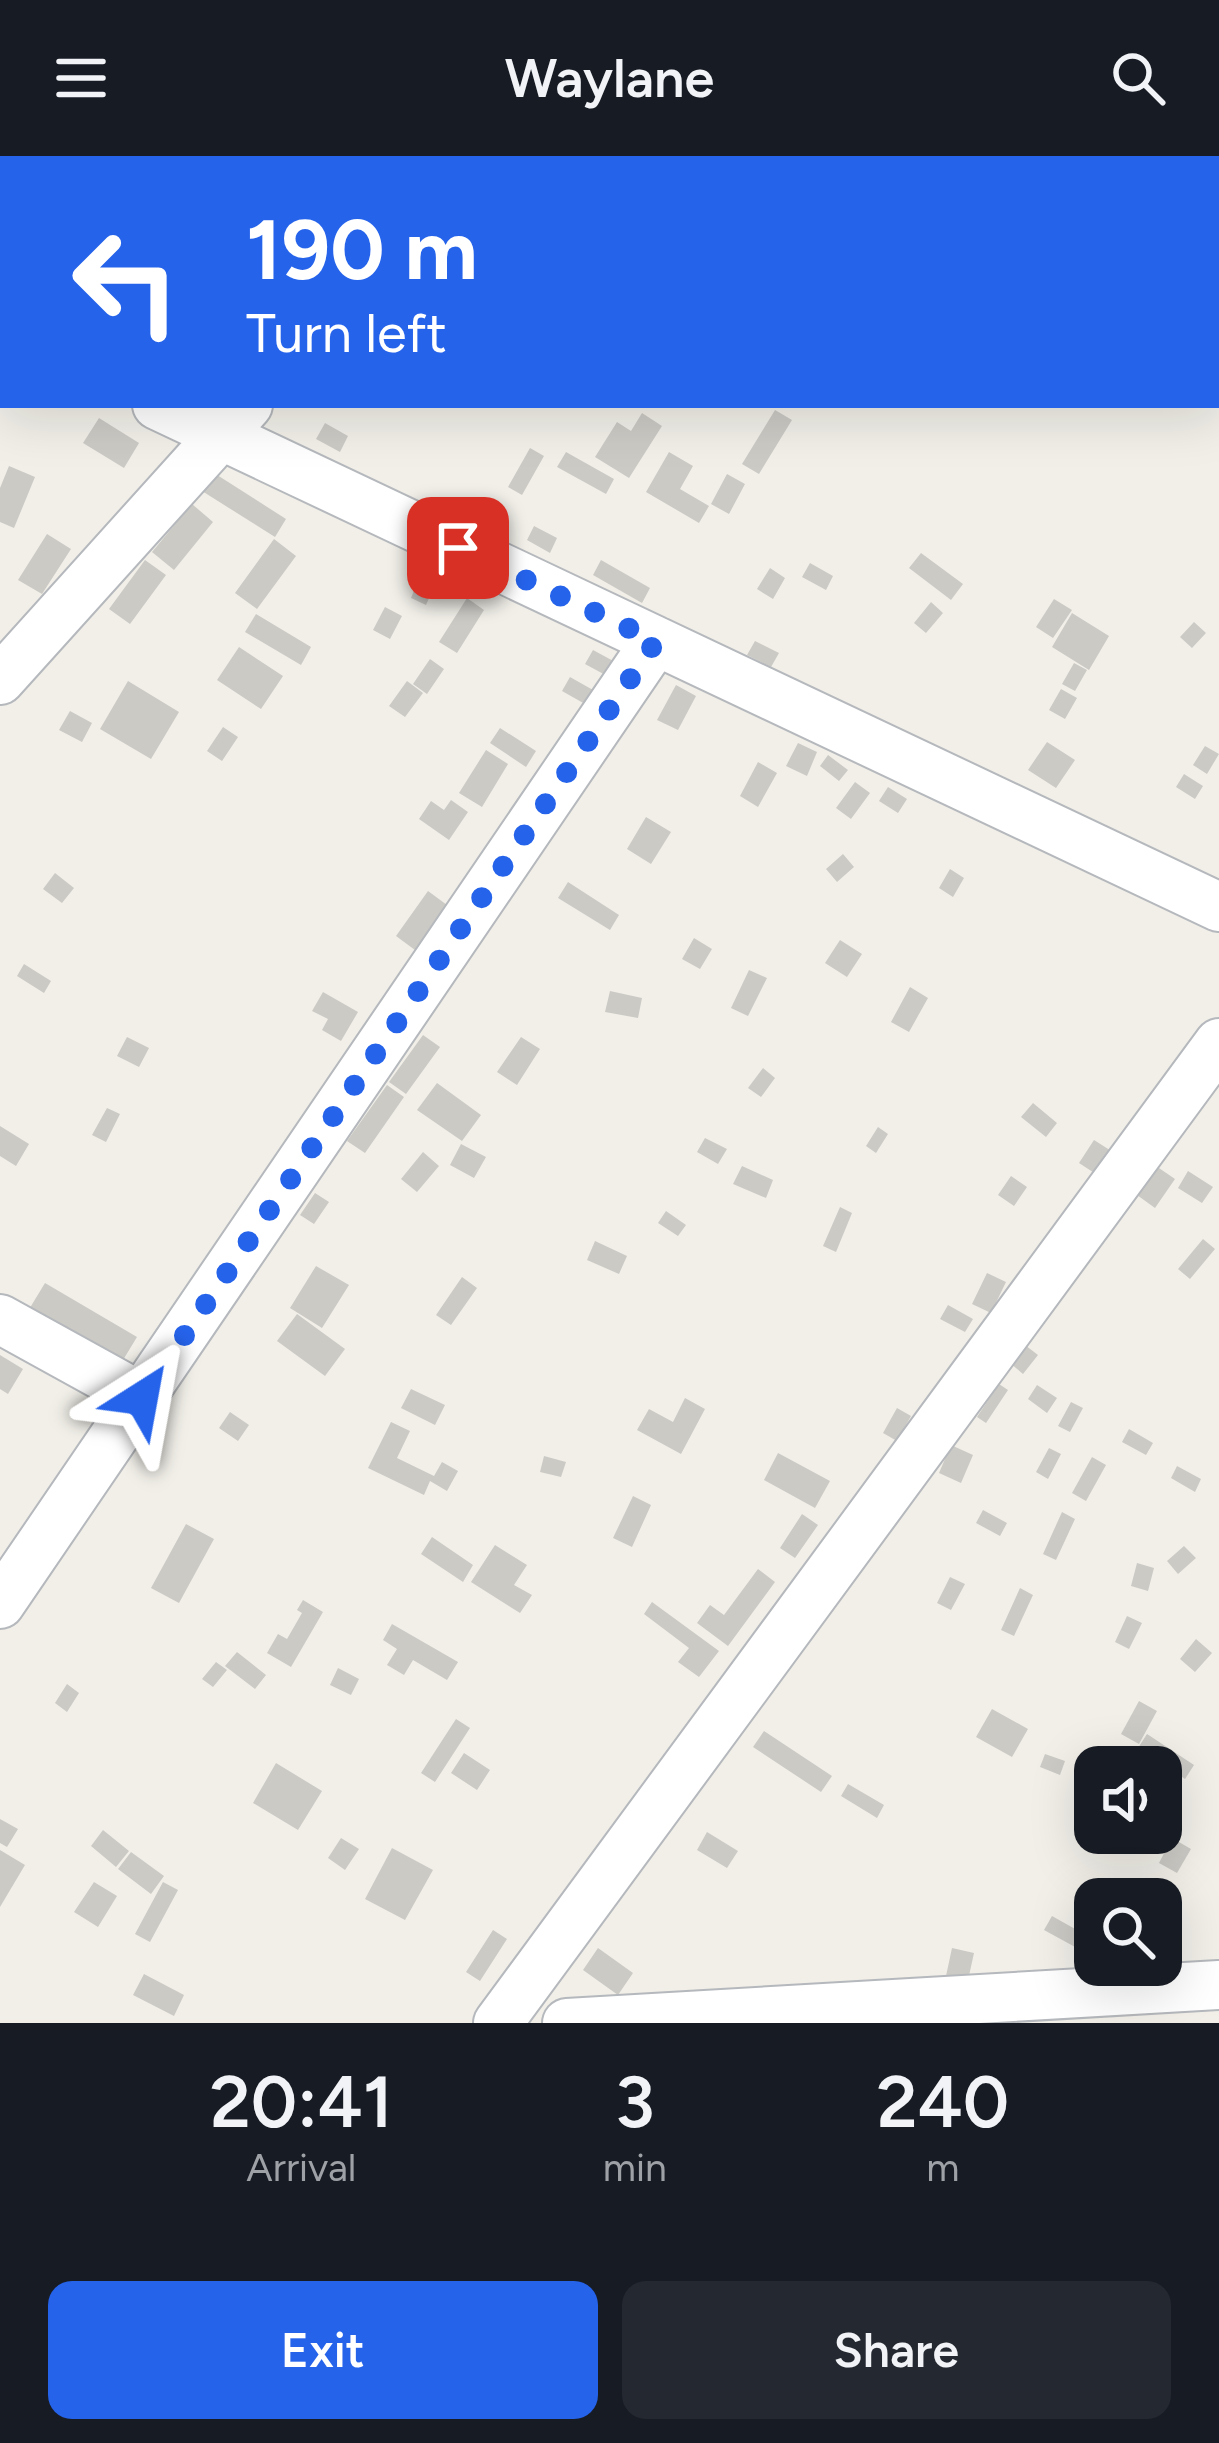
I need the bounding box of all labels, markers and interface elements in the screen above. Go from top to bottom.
icon: menu [48,45,114,111]
icon: search [1105,45,1171,111]
text: Waylane [505,46,714,111]
text: 190 m [246,199,478,300]
icon: left [48,204,204,360]
text: Turn left [246,301,447,366]
pin [407,497,509,599]
icon: arrive [425,515,491,581]
position arrow [79,1335,205,1461]
map controls [1074,1746,1182,1986]
button: sound [1074,1746,1182,1854]
button: search [1074,1878,1182,1986]
text: 20:41 [210,2059,393,2145]
text: 3 [615,2059,655,2145]
text: 240 [876,2059,1009,2145]
text: Arrival [246,2144,356,2191]
text: min [603,2144,667,2191]
text: m [926,2144,959,2191]
button: Exit [48,2281,598,2419]
button: Share [622,2281,1171,2419]

